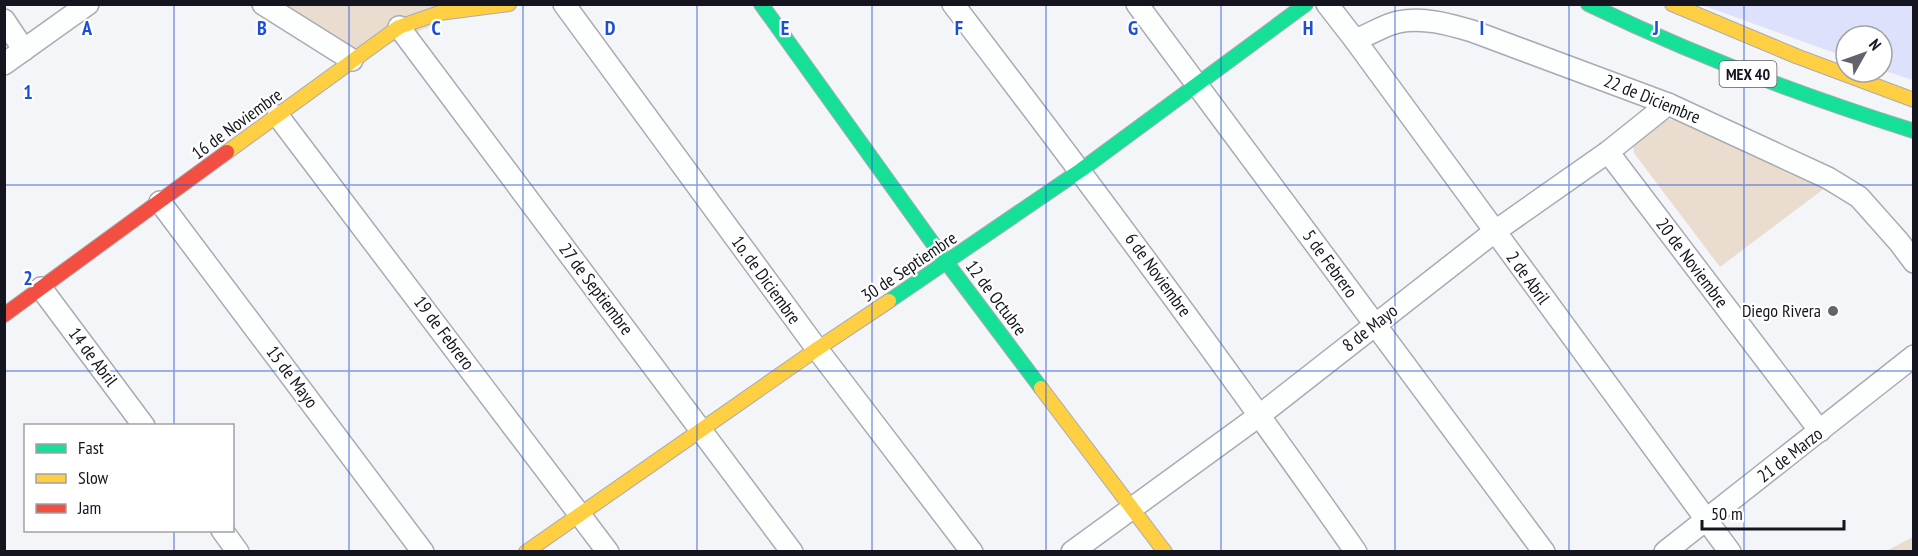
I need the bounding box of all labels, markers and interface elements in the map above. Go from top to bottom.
text: A [81,15,93,41]
text: B [257,15,267,41]
text: C [431,15,441,41]
text: D [605,15,616,41]
text: E [781,15,789,41]
text: F [955,15,963,41]
text: G [1128,15,1138,41]
text: H [1303,15,1313,41]
text: I [1480,15,1484,41]
text: J [1652,15,1659,41]
north arrow [1834,24,1894,84]
text: N [1865,35,1886,54]
road number: MEX 40 [1720,61,1776,87]
street label: 22 de Diciembre [1601,69,1704,128]
text: 1 [23,79,33,105]
street label: 16 de Noviembre [187,83,287,164]
street label: 20 de Noviembre [1651,213,1734,312]
street label: 5 de Febrero [1298,225,1363,302]
street label: 30 de Septiembre [857,226,961,307]
street label: 6 de Noviembre [1120,228,1197,321]
street label: 1o. de Diciembre [727,231,806,328]
street label: 27 de Septiembre [554,238,639,339]
street label: 2 de Abril [1502,247,1556,309]
street label: 12 de Octubre [961,256,1032,340]
text: 2 [23,265,33,291]
street label: 19 de Febrero [409,291,480,374]
street label: 8 de Mayo [1337,299,1402,356]
place label: Diego Rivera [1742,299,1821,322]
marker: Diego Rivera [1826,304,1840,318]
street label: 14 de Abril [64,323,124,391]
street label: 15 de Mayo [261,341,323,413]
street label: 21 de Marzo [1752,422,1827,487]
legend [24,424,234,532]
text: Fast [78,436,104,459]
text: Slow [78,466,109,489]
scale bar [1702,493,1844,531]
text: Jam [77,496,101,519]
text: 50 m [1711,502,1743,525]

